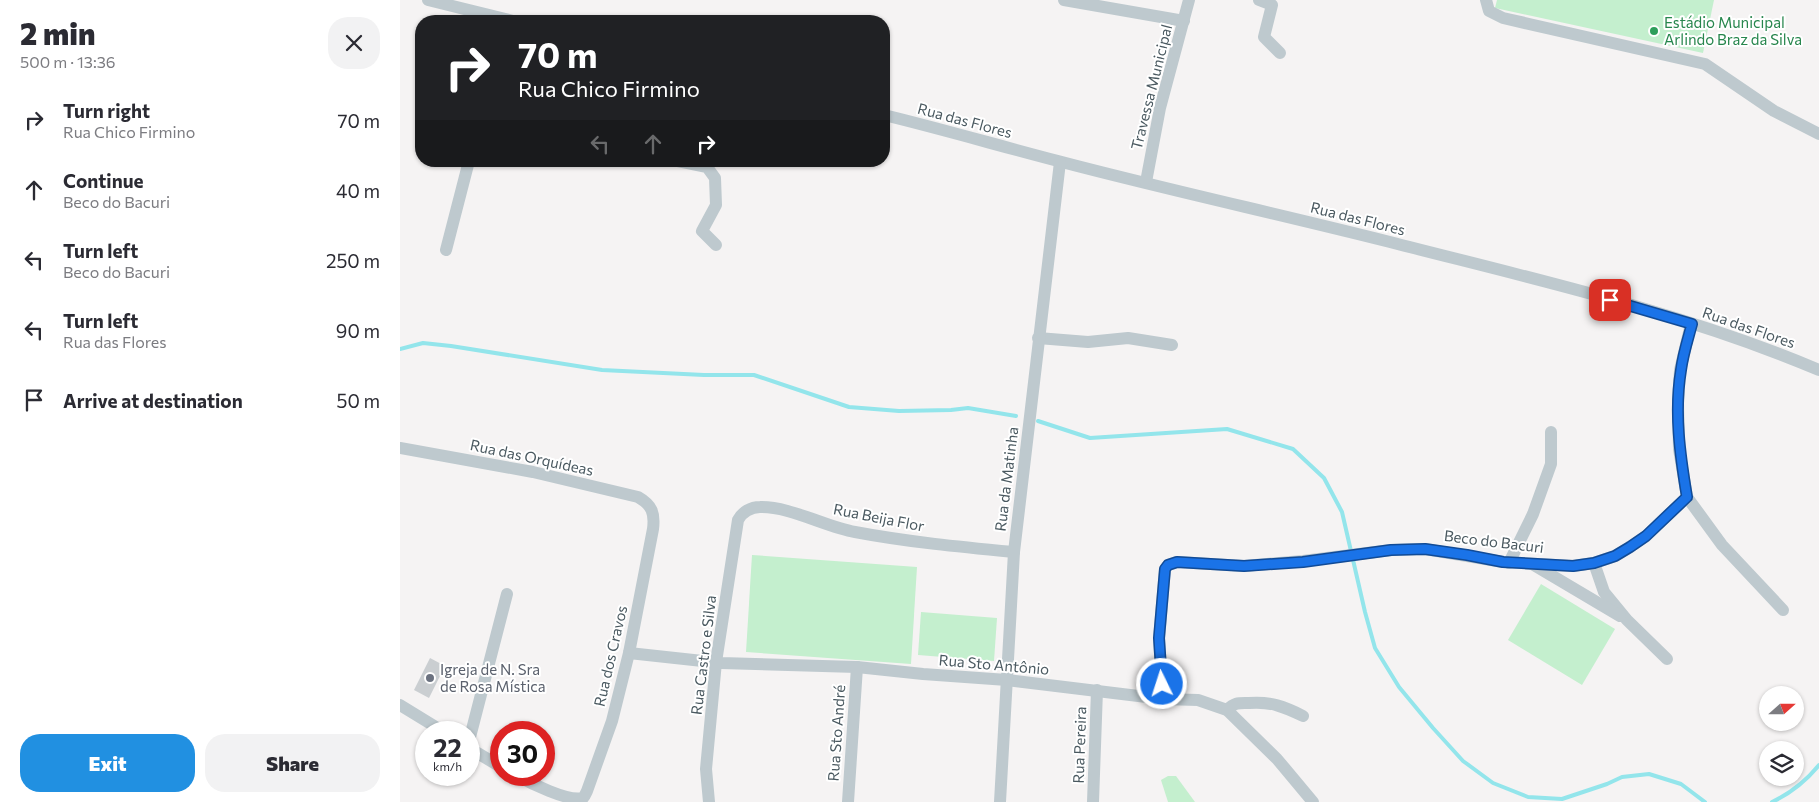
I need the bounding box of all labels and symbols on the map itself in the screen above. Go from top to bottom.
place label: Estádio Municipal Arlindo Braz da Silva [1664,13,1802,48]
street label: Travessa Municipal [1127,22,1175,152]
marker: Estádio Municipal Arlindo Braz da Silva [1648,25,1660,37]
street label: Rua das Flores [916,99,1014,141]
street label: Rua das Flores [1309,198,1407,239]
pin [1589,279,1631,321]
street label: Rua das Flores [1700,303,1798,351]
street label: Rua da Matinha [991,426,1021,532]
street label: Rua das Orquídeas [469,435,595,479]
street label: Rua Beija Flor [832,499,926,535]
street label: Beco do Bacuri [1443,526,1545,556]
street label: Rua Castro e Silva [687,594,719,716]
street label: Rua dos Cravos [590,604,630,708]
street label: Rua Sto Antônio [938,650,1050,678]
position arrow [1135,657,1187,709]
place label: Igreja de N. Sra de Rosa Mística [440,660,546,695]
marker: Igreja de N. Sra de Rosa Mística [424,672,436,684]
street label: Rua Sto André [824,684,848,782]
north arrow [1759,686,1804,731]
street label: Rua Pereira [1069,706,1089,784]
speed limit sign: 30 [490,721,555,786]

